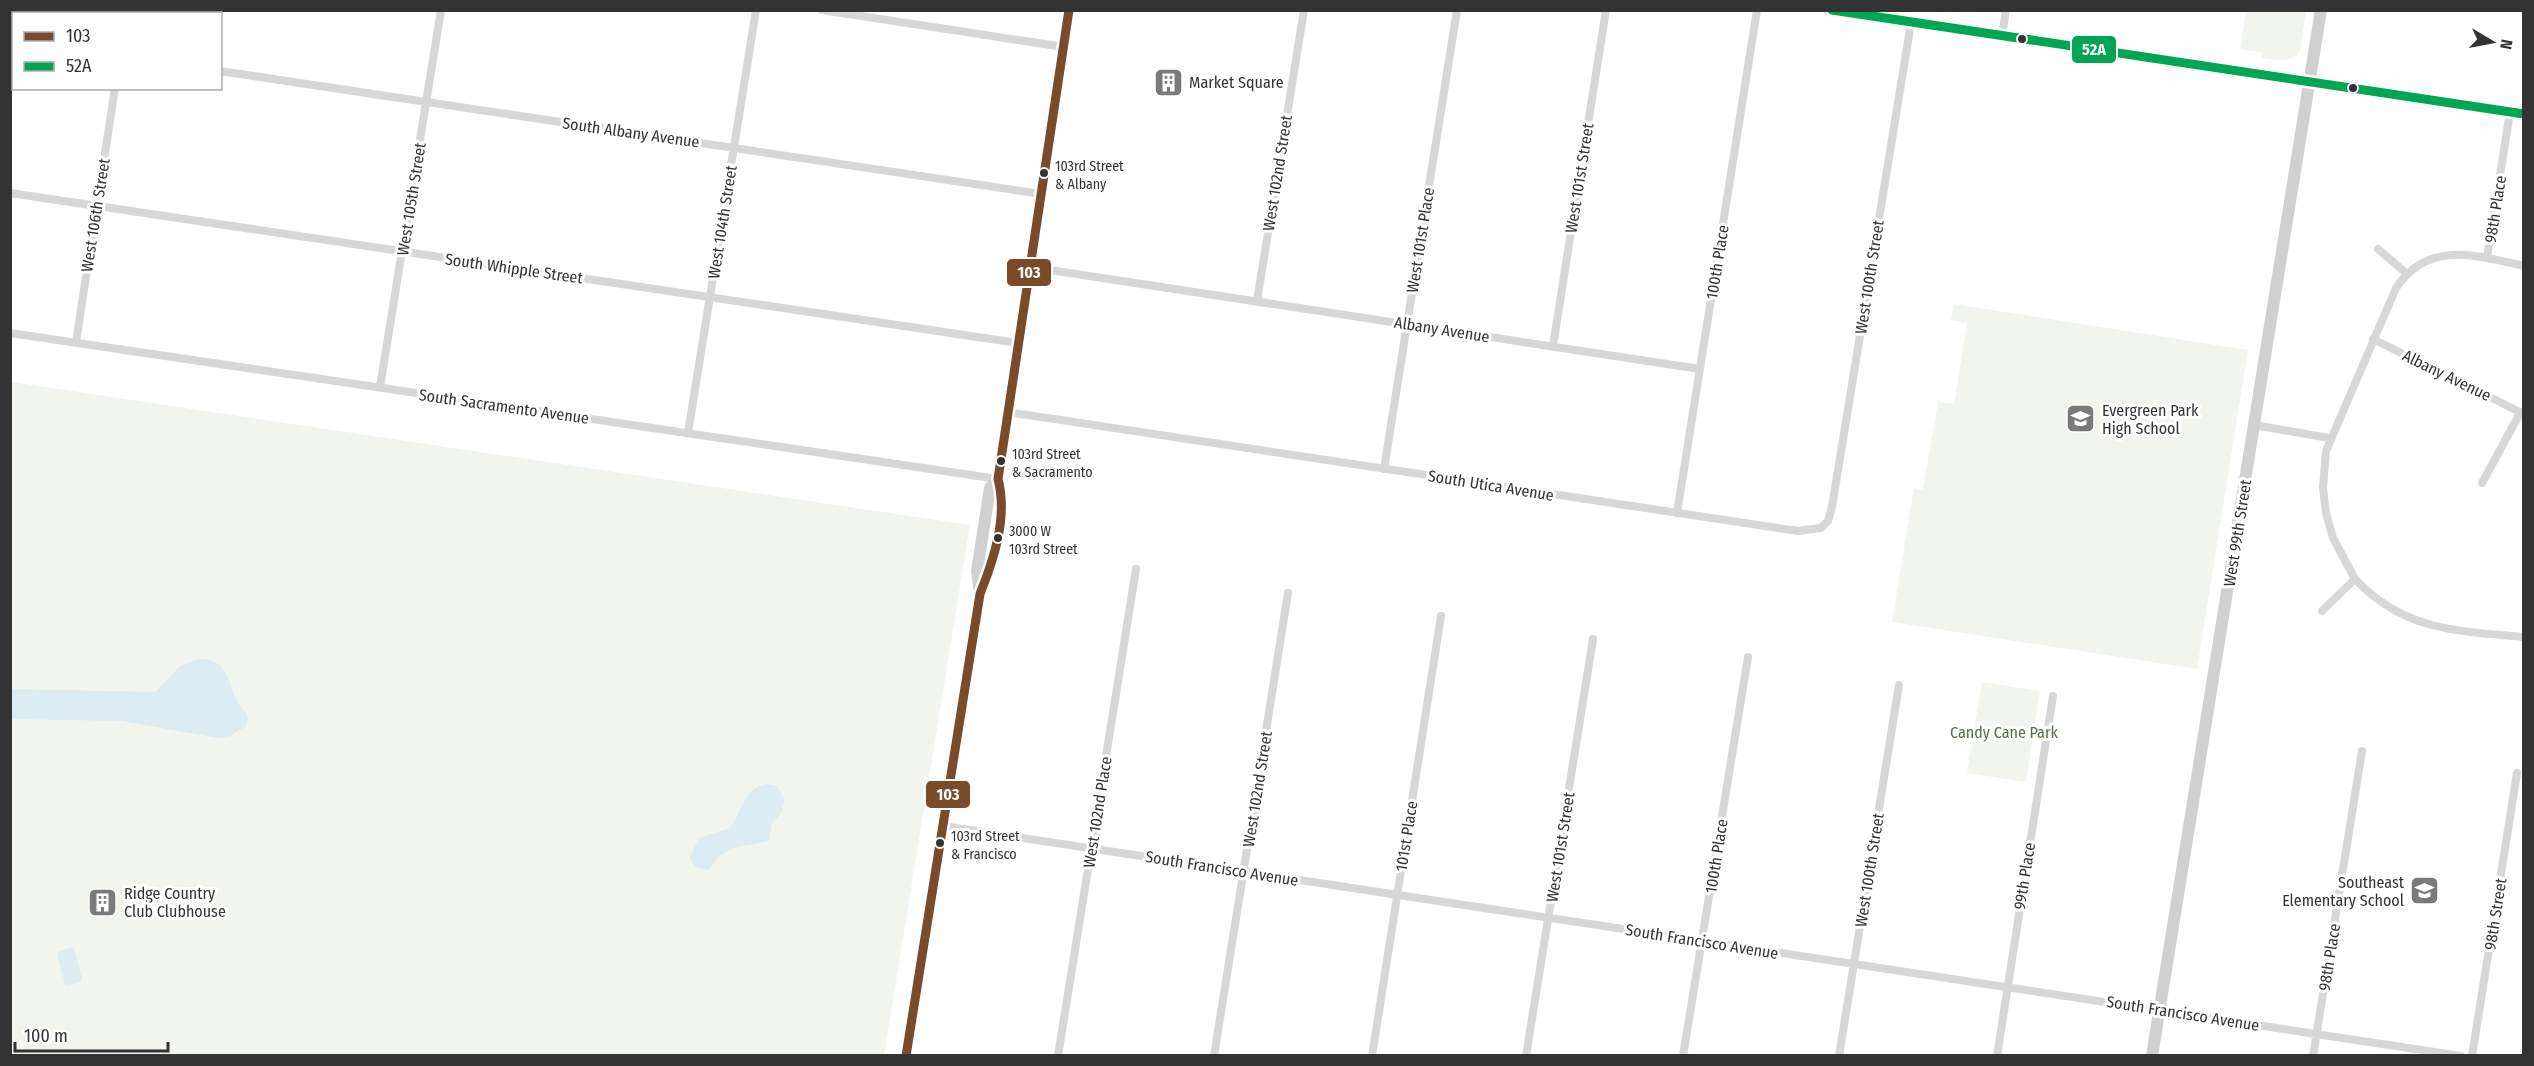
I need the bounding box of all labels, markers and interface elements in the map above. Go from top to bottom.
legend [12,12,222,90]
north arrow [2462,12,2522,72]
text: 103 [66,25,90,47]
unlabelled marker [2016,33,2028,45]
line badge: 52A [2071,35,2117,64]
text: N [2496,38,2516,51]
text: 52A [2082,40,2106,59]
text: 52A [66,55,92,77]
building icon: Market Square [1152,66,1184,98]
place label: Market Square [1189,73,1284,92]
unlabelled marker [2347,82,2359,94]
street label: South Albany Avenue [561,113,701,152]
street label: West 102nd Street [1259,113,1296,232]
street label: West 101st Street [1561,121,1598,234]
street label: West 105th Street [393,140,430,257]
street label: West 106th Street [77,156,114,273]
place label: 103rd Street & Albany [1055,158,1124,193]
street label: West 104th Street [704,163,741,280]
marker: 103rd Street & Albany [1038,167,1050,179]
street label: 98th Place [2481,174,2510,244]
street label: West 101st Place [1403,186,1438,294]
street label: West 100th Street [1851,218,1888,335]
street label: 100th Place [1702,223,1733,301]
street label: South Whipple Street [444,249,585,288]
line badge: 103 [1006,258,1052,287]
text: 103 [1018,263,1041,282]
street label: Albany Avenue [1393,313,1491,346]
street label: Albany Avenue [2399,346,2494,405]
street label: South Sacramento Avenue [418,385,590,428]
place label: Evergreen Park High School [2102,401,2199,438]
school or university icon: Evergreen Park High School [2065,403,2097,435]
place label: 103rd Street & Sacramento [1012,446,1093,481]
marker: 103rd Street & Sacramento [995,455,1007,467]
street label: South Utica Avenue [1427,466,1555,505]
street label: West 99th Street [2220,478,2255,588]
place label: 3000 W 103rd Street [1009,523,1078,558]
marker: 3000 W 103rd Street [992,532,1004,544]
park label: Candy Cane Park [1950,723,2059,742]
street label: West 102nd Street [1239,729,1276,848]
street label: West 102nd Place [1079,755,1116,869]
line badge: 103 [925,780,971,809]
text: 103 [937,785,960,804]
street label: West 101st Street [1542,790,1579,903]
street label: 101st Place [1392,799,1421,873]
street label: West 100th Street [1851,811,1888,928]
street label: 100th Place [1701,817,1732,895]
place label: 103rd Street & Francisco [951,828,1020,863]
marker: 103rd Street & Francisco [934,837,946,849]
street label: 99th Place [2010,841,2039,911]
street label: South Francisco Avenue [1144,847,1300,890]
place label: Southeast Elementary School [2282,873,2405,910]
school or university icon: Southeast Elementary School [2409,875,2441,907]
street label: 98th Street [2480,876,2511,951]
place label: Ridge Country Club Clubhouse [124,884,226,921]
building icon: Ridge Country Club Clubhouse [87,886,119,918]
street label: South Francisco Avenue [1624,920,1780,963]
street label: 98th Place [2315,922,2344,992]
street label: South Francisco Avenue [2105,992,2261,1035]
scale bar [15,1015,168,1053]
text: 100 m [24,1025,68,1047]

